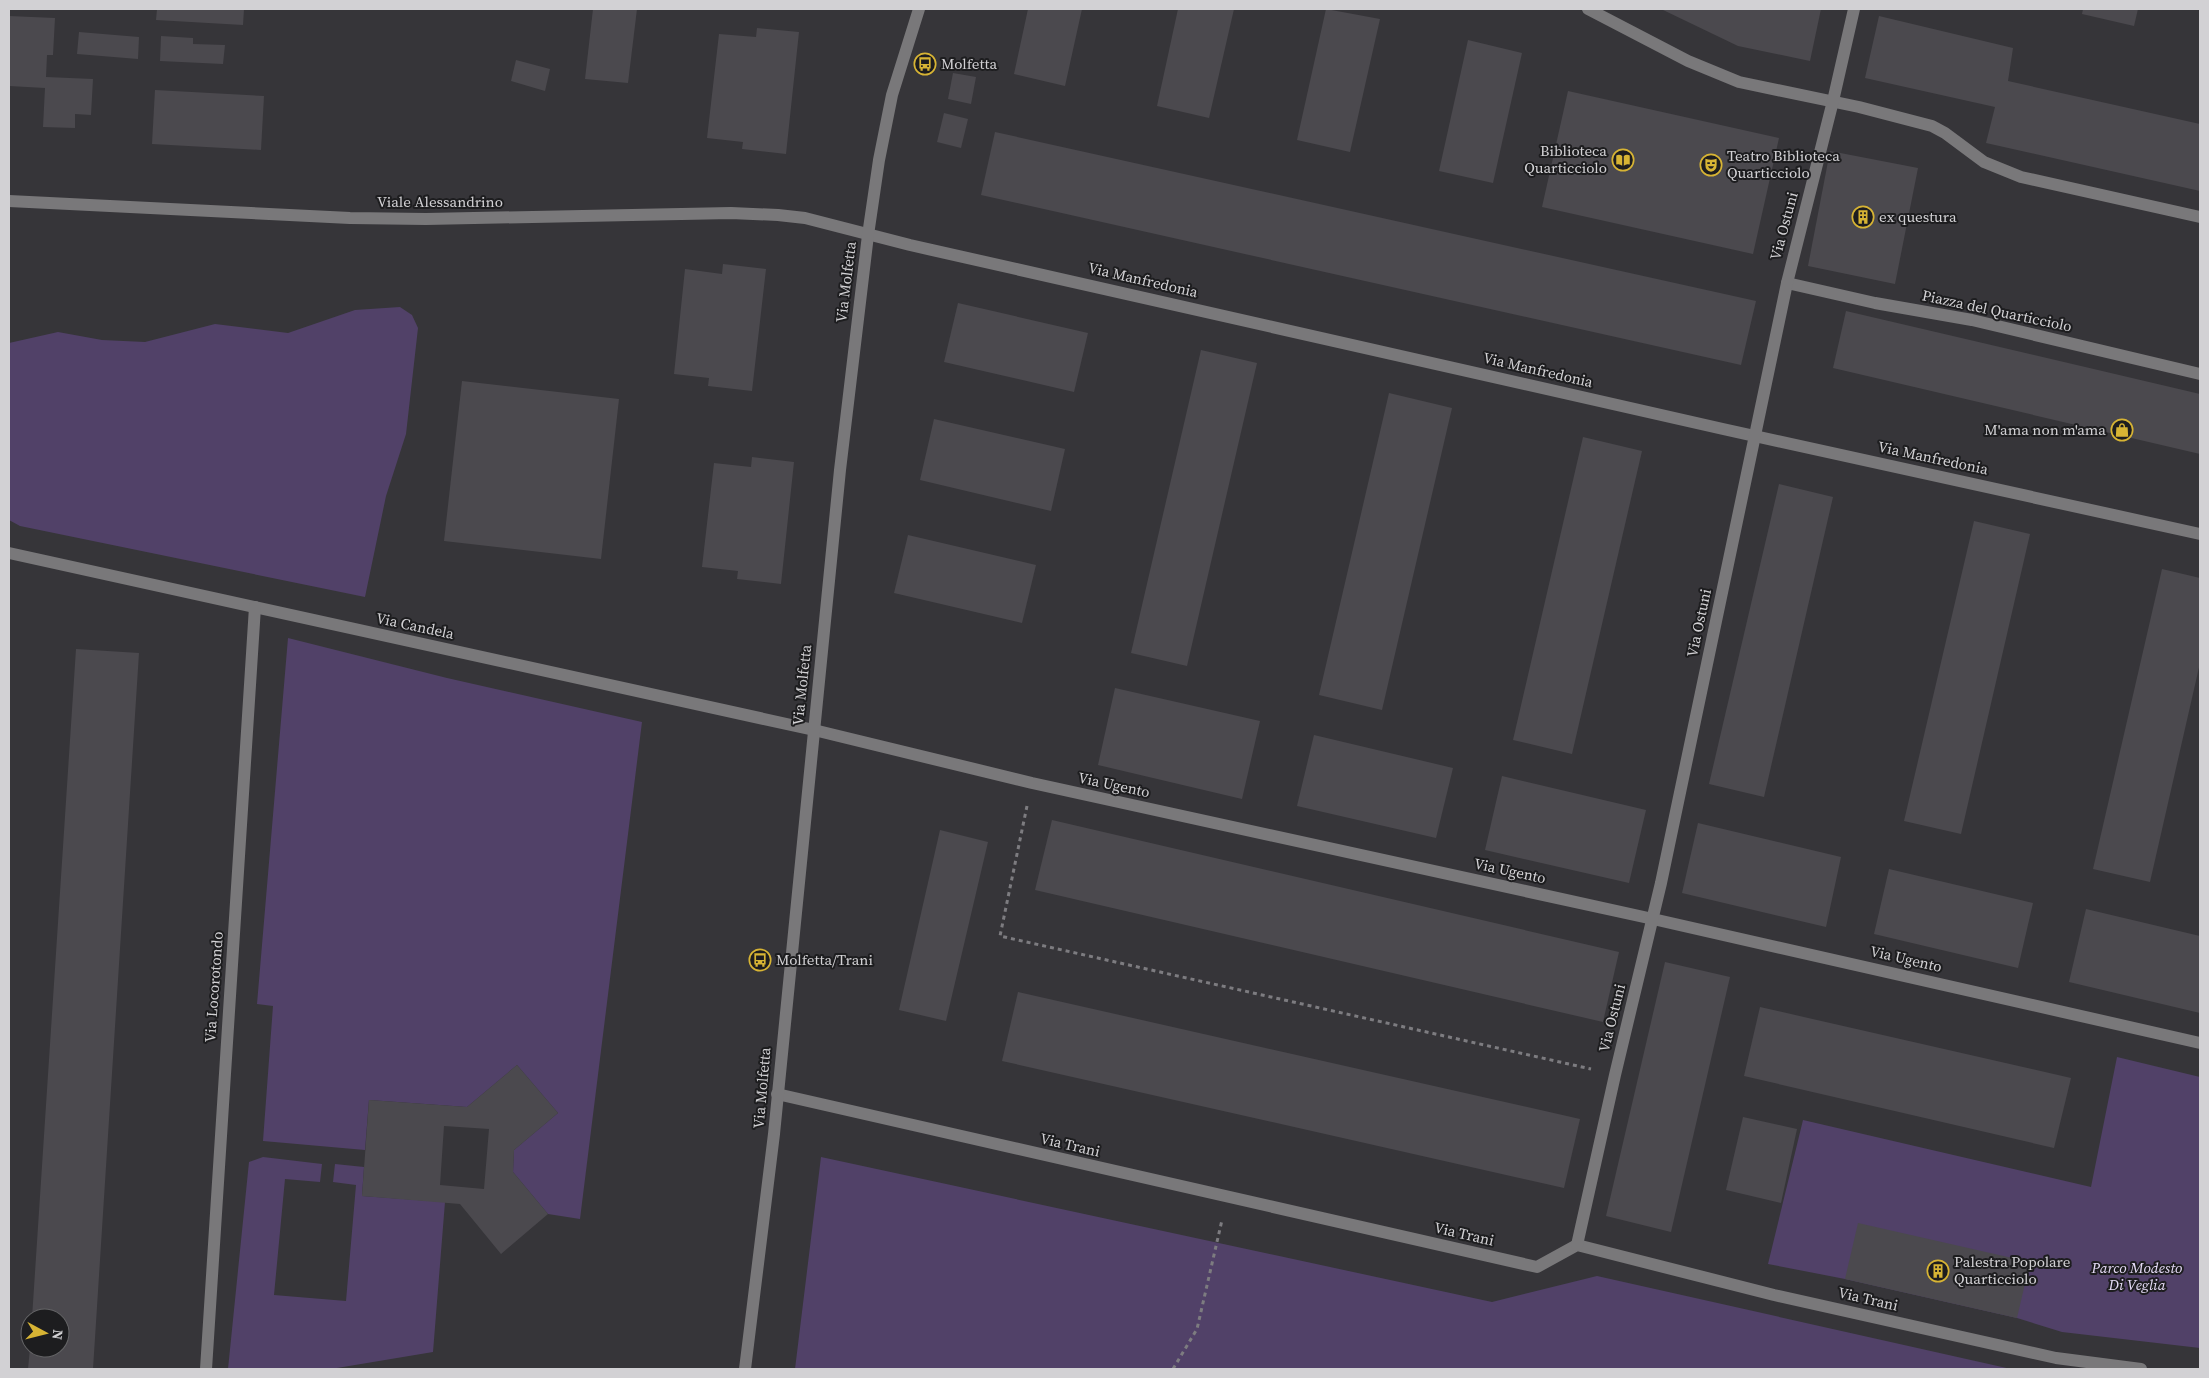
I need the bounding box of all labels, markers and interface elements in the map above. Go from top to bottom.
bus stop icon: Molfetta [913,52,937,76]
place label: Molfetta [941,53,997,74]
place label: Biblioteca Quarticciolo [1524,140,1607,178]
place label: Teatro Biblioteca Quarticciolo [1727,145,1840,183]
library icon: Biblioteca Quarticciolo [1611,148,1635,172]
theatre icon: Teatro Biblioteca Quarticciolo [1699,153,1723,177]
street label: Via Ostuni [1764,190,1803,262]
street label: Viale Alessandrino [377,191,503,212]
building icon: ex questura [1851,205,1875,229]
place label: ex questura [1879,206,1957,227]
street label: Via Molfetta [830,240,861,324]
street label: Via Manfredonia [1086,257,1201,302]
street label: Piazza del Quarticciolo [1920,284,2074,337]
street label: Via Manfredonia [1481,347,1596,392]
shop icon: M'ama non m'ama [2110,418,2134,442]
place label: M'ama non m'ama [1984,419,2106,440]
street label: Via Manfredonia [1876,436,1991,480]
street label: Via Ostuni [1681,587,1716,659]
street label: Via Candela [374,607,456,644]
street label: Via Molfetta [787,643,816,726]
street label: Via Ugento [1076,767,1152,802]
street label: Via Ugento [1472,853,1548,888]
street label: Via Locorotondo [199,931,228,1043]
street label: Via Ugento [1868,940,1944,977]
bus stop icon: Molfetta/Trani [748,948,772,972]
place label: Molfetta/Trani [776,949,873,970]
street label: Via Ostuni [1593,982,1630,1054]
street label: Via Molfetta [747,1046,776,1129]
street label: Via Trani [1038,1127,1102,1162]
street label: Via Trani [1432,1216,1496,1251]
place label: Palestra Popolare Quarticciolo [1954,1251,2071,1289]
park label: Parco Modesto Di Veglia [2091,1257,2182,1295]
building icon: Palestra Popolare Quarticciolo [1926,1259,1950,1283]
street label: Via Trani [1836,1281,1900,1316]
north arrow [20,1308,70,1358]
text: N [47,1328,68,1341]

